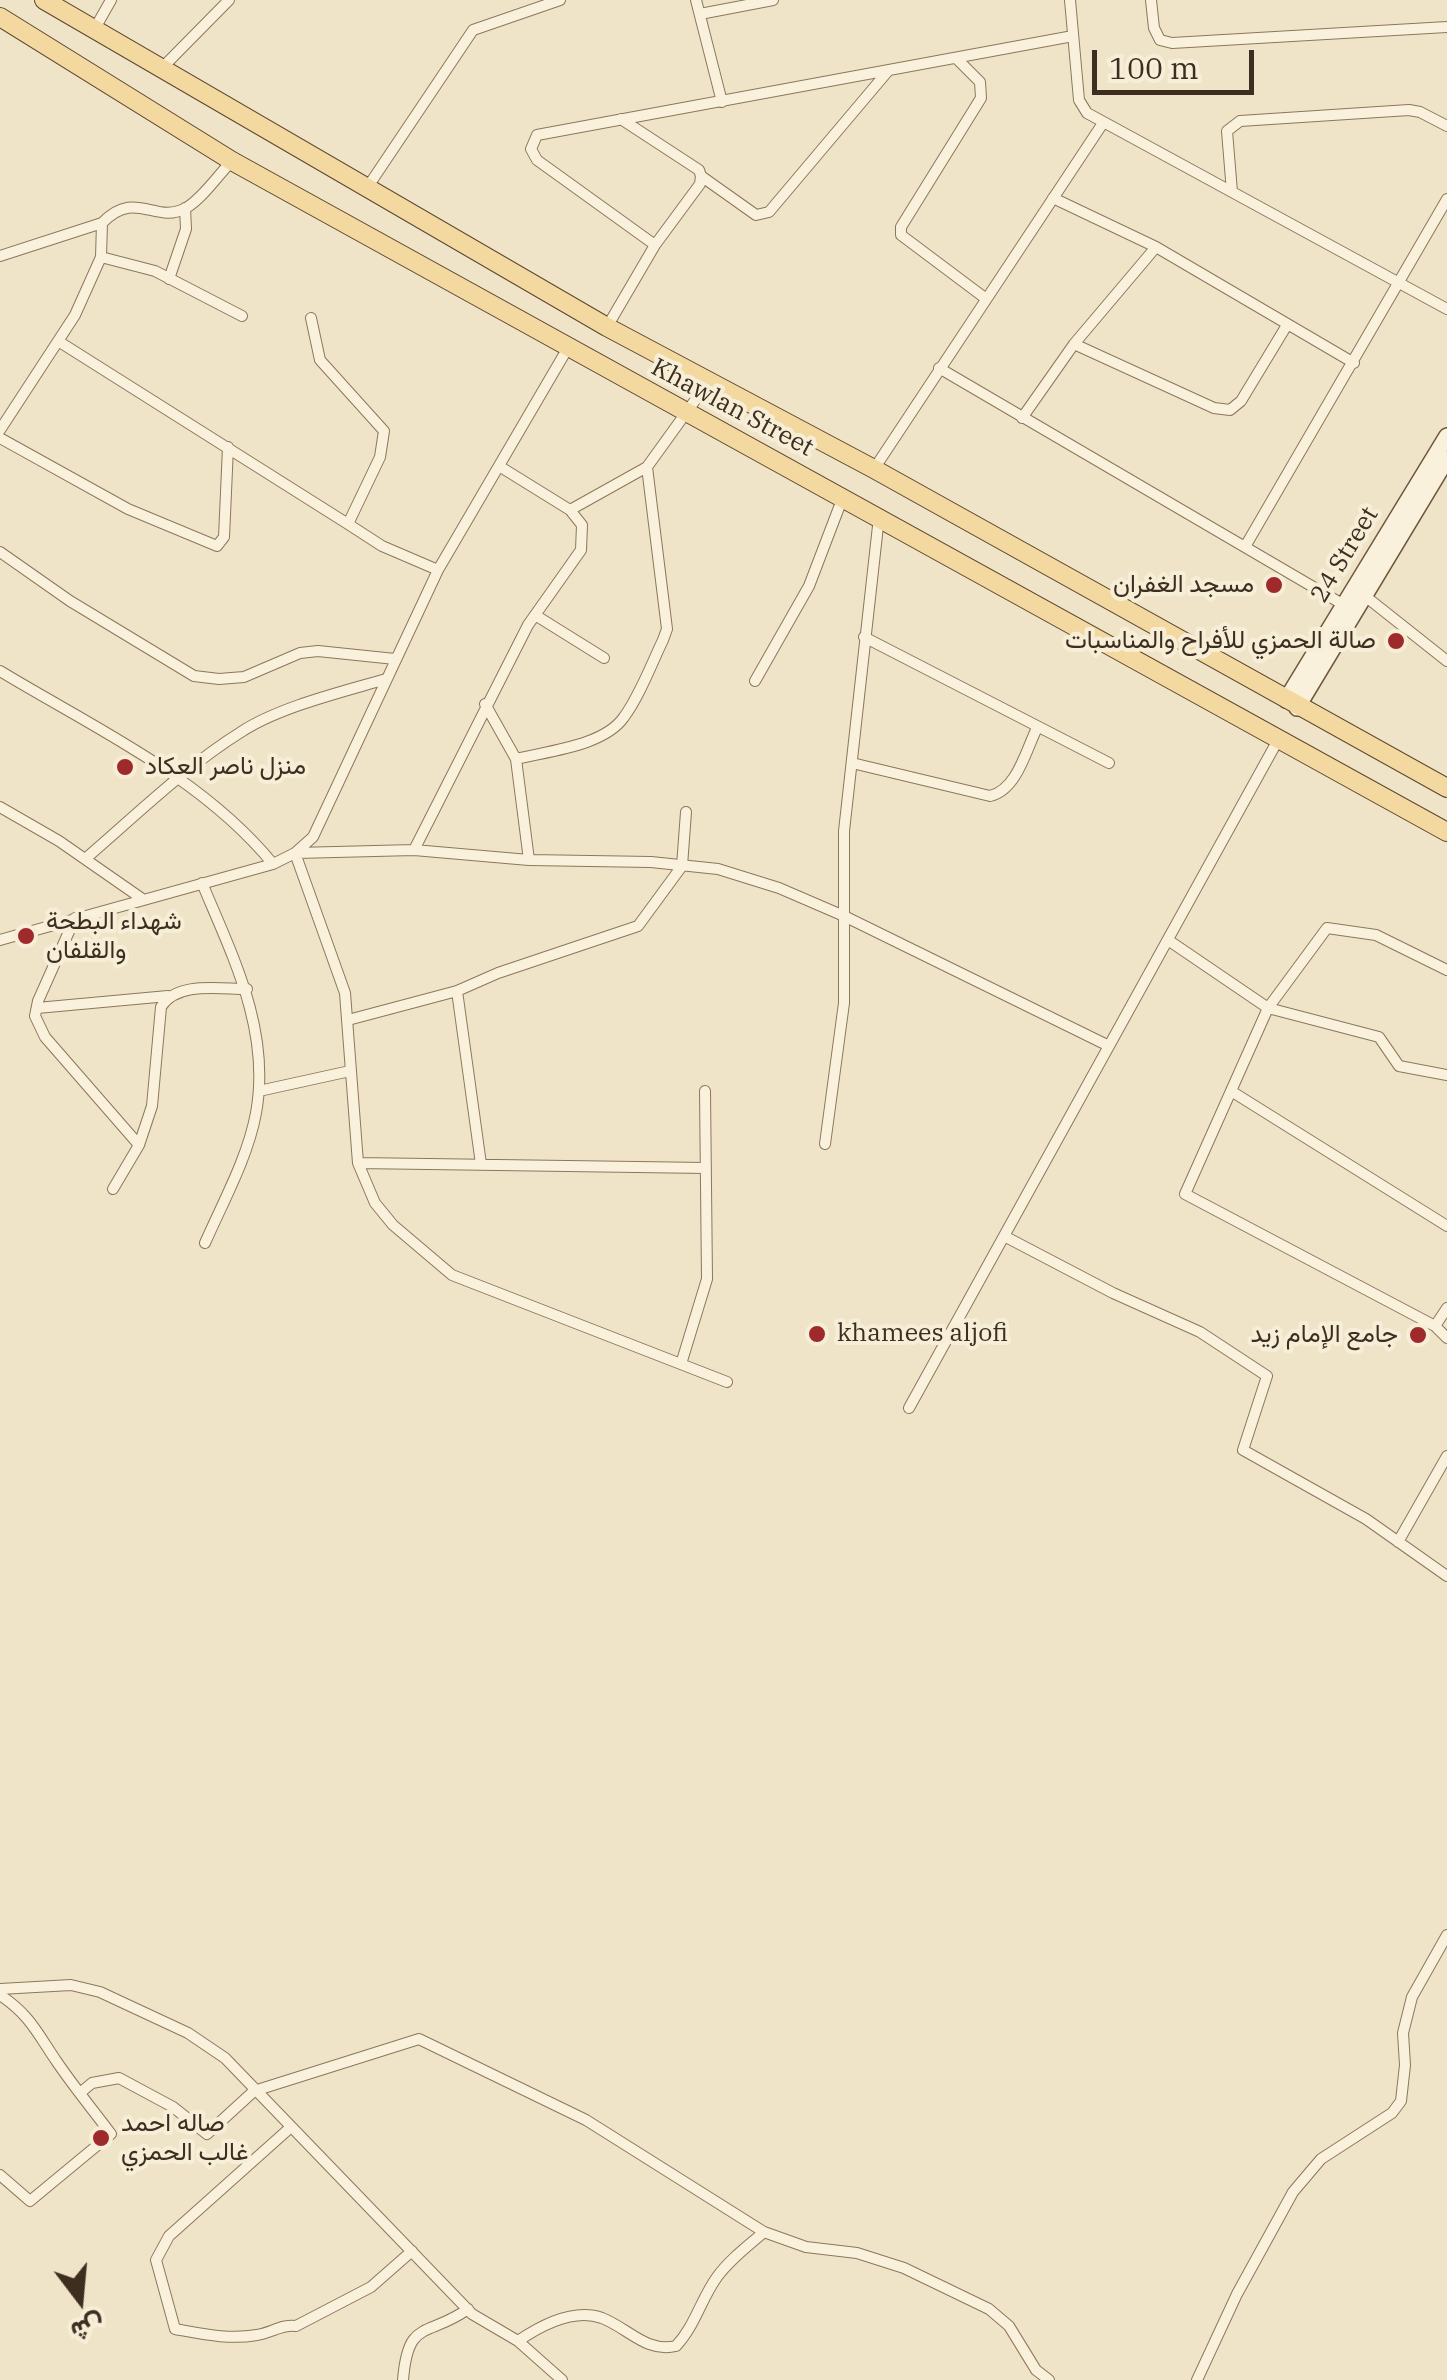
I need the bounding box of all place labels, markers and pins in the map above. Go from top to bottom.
place label: مسجد الغفران [1113,570,1254,600]
marker: مسجد الغفران [1263,574,1285,596]
place label: صالة الحمزي للأفراح والمناسبات [1065,626,1376,656]
marker: صالة الحمزي للأفراح والمناسبات [1385,630,1407,652]
place label: منزل ناصر العكاد [145,752,306,782]
marker: منزل ناصر العكاد [114,756,136,778]
place label: شهداء البطحة والقلفان [46,907,182,966]
marker: شهداء البطحة والقلفان [15,925,37,947]
place label: khamees aljofi [837,1319,1008,1349]
place label: جامع الإمام زيد [1250,1320,1398,1350]
marker: khamees aljofi [806,1323,828,1345]
marker: جامع الإمام زيد [1407,1324,1429,1346]
place label: صاله احمد غالب الحمزي [121,2109,248,2168]
marker: صاله احمد غالب الحمزي [90,2127,112,2149]

